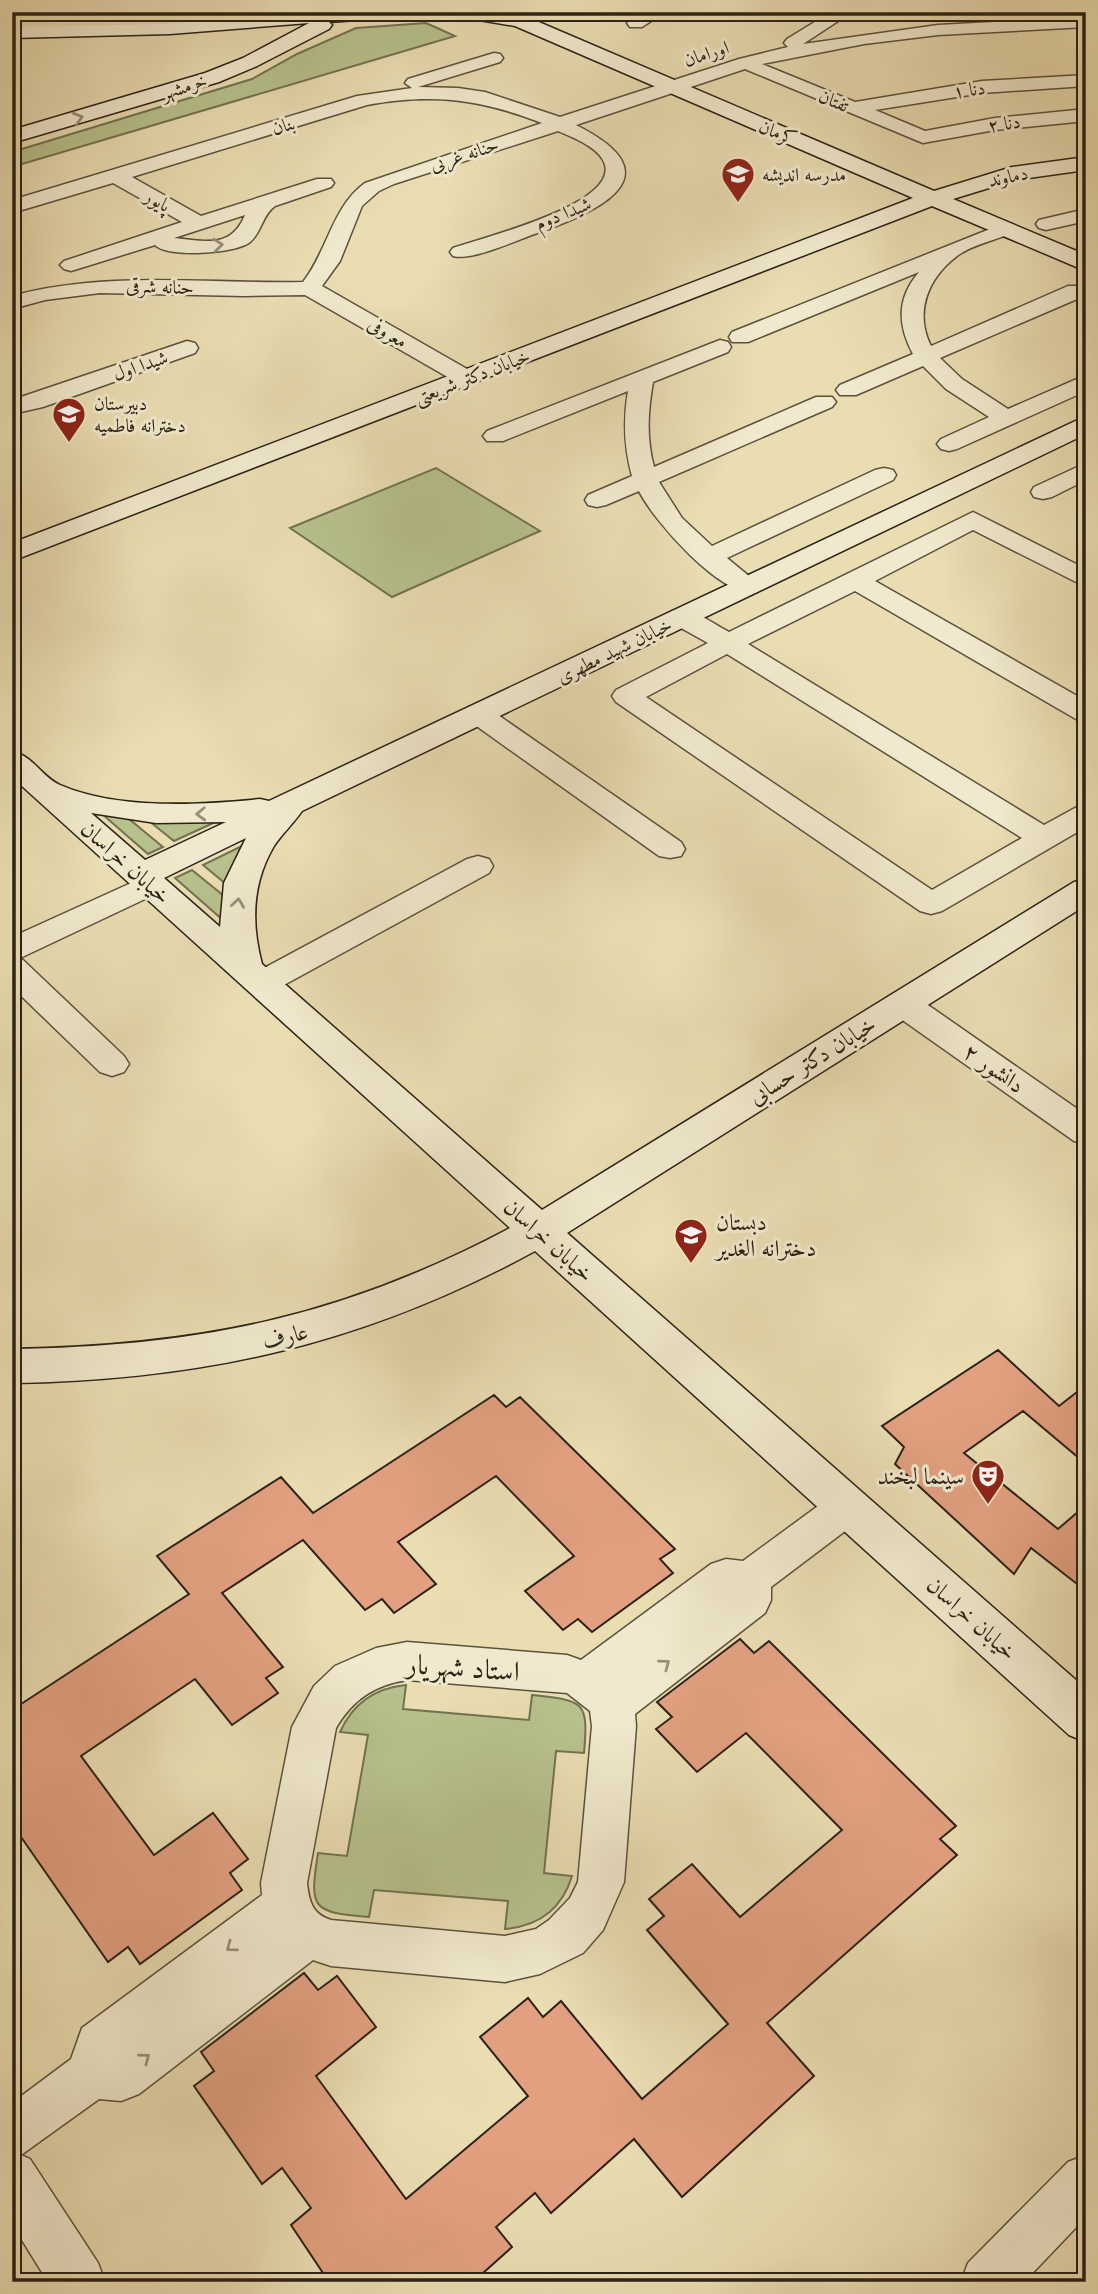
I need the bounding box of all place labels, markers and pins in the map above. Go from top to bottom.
school or university icon: مدرسه اندیشه [719,155,757,204]
place label: مدرسه اندیشه [762,163,846,186]
place label: دبیرستان دخترانه فاطمیه [94,392,186,437]
school or university icon: دبیرستان دخترانه فاطمیه [50,395,88,444]
place label: دبستان دخترانه الغدیر [714,1208,816,1262]
school or university icon: دبستان دخترانه الغدیر [672,1216,710,1265]
theatre icon: سینما لبخند [969,1457,1007,1506]
place label: سینما لبخند [878,1462,964,1490]

